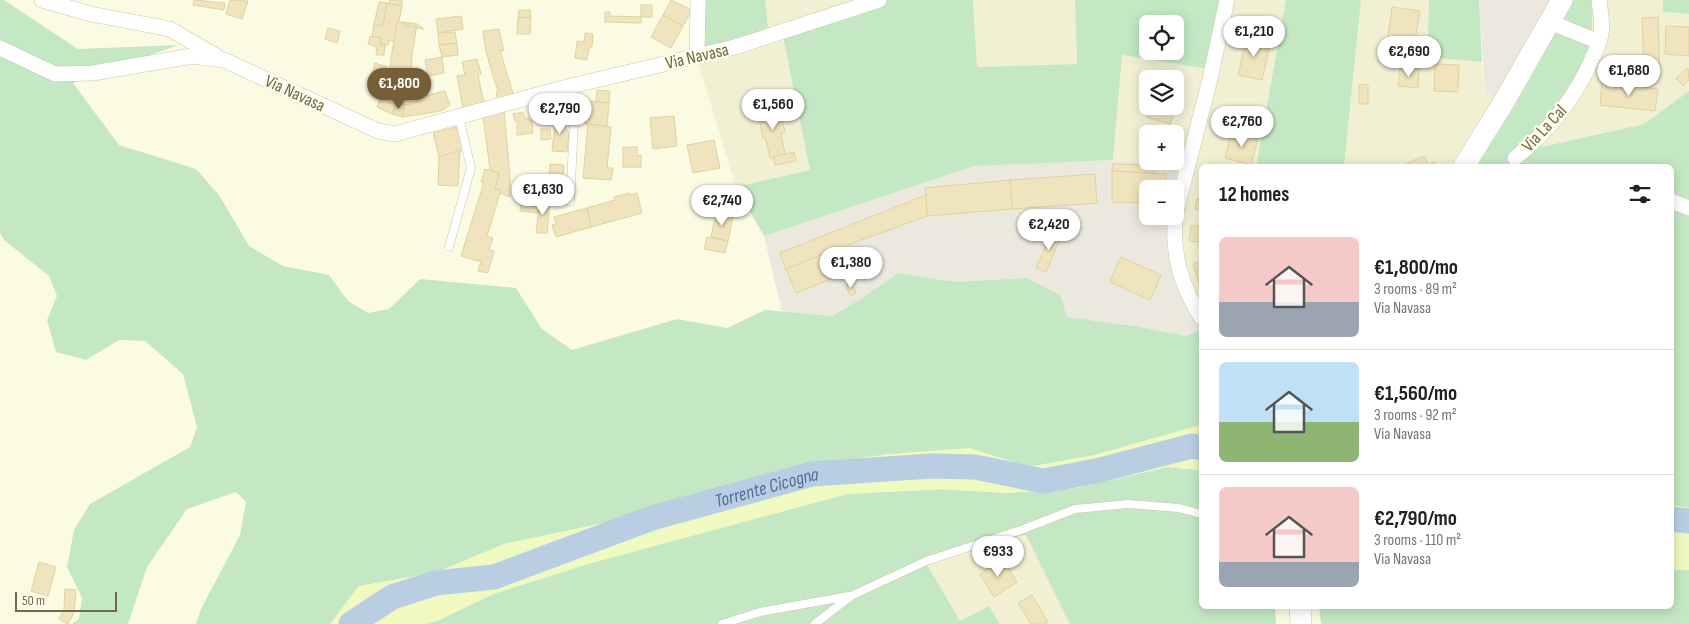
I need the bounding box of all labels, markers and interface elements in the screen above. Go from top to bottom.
map controls [1139,15,1184,225]
button: locate [1139,15,1184,60]
pin: €1,210 [1213,15,1295,58]
text: €1,210 [1234,22,1274,41]
pin: €2,690 [1368,36,1450,78]
street label: Via Navasa [663,39,731,74]
text: €2,690 [1388,42,1430,61]
pin: €1,680 [1588,54,1670,97]
text: €1,680 [1608,61,1650,80]
pin: €1,800 [358,68,440,110]
street label: Via Navasa [261,70,328,117]
button: layers [1139,70,1184,115]
text: €1,800 [378,74,420,93]
pin: €1,560 [732,88,814,131]
pin: €2,790 [519,92,601,135]
text: €1,560 [752,95,794,114]
text: €2,790 [540,99,580,118]
street label: Via La Cal [1517,101,1571,156]
pin: €2,760 [1201,106,1283,148]
text: €2,760 [1222,112,1262,131]
button: + [1139,125,1184,170]
pin: €1,630 [502,174,584,216]
text: €1,630 [523,180,563,199]
button: − [1139,180,1184,225]
icon: filters [1626,180,1654,208]
text: 12 homes [1219,182,1289,207]
pin: €2,740 [681,184,763,227]
text: €2,740 [702,191,742,210]
pin: €2,420 [1008,208,1090,251]
text: €2,420 [1028,215,1070,234]
pin: €1,380 [810,246,892,289]
text: €1,380 [831,253,872,272]
text: €1,800/mo [1374,255,1458,280]
icon: home [1259,257,1319,317]
text: 3 rooms · 89 m² [1374,280,1457,299]
text: Via Navasa [1374,299,1431,318]
text: €1,560/mo [1374,381,1457,406]
icon: home [1259,382,1319,442]
text: 3 rooms · 92 m² [1374,406,1457,425]
text: Via Navasa [1374,425,1431,444]
water label: Torrente Cicogna [712,464,819,513]
text: €2,790/mo [1374,506,1457,531]
icon: home [1259,507,1319,567]
text: 3 rooms · 110 m² [1374,531,1461,550]
pin: €933 [968,536,1028,578]
text: €933 [983,542,1013,561]
text: Via Navasa [1374,550,1431,569]
scale bar [15,589,118,612]
text: 50 m [22,592,45,609]

